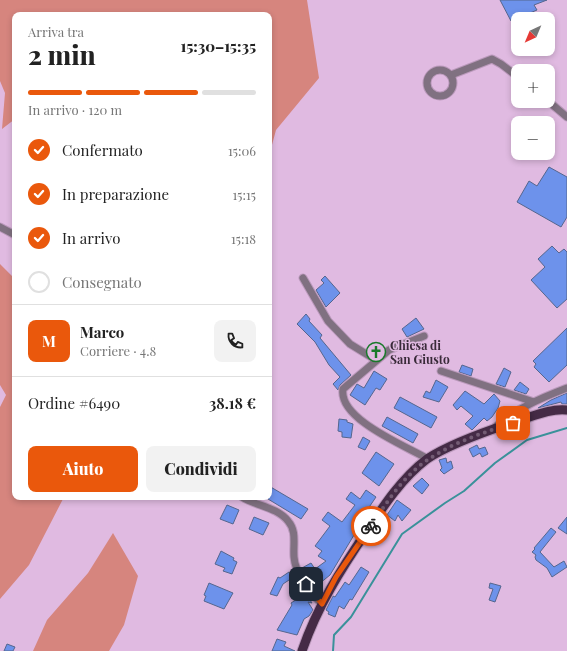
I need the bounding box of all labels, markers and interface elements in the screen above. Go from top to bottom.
north arrow [511,12,555,56]
map controls [511,12,555,160]
text: Arriva tra [28,23,84,40]
text: 15:30–15:35 [180,36,256,56]
text: 2 min [28,37,96,72]
button: + [511,64,555,108]
text: In arrivo · 120 m [28,101,122,118]
button: − [511,116,555,160]
icon: check [28,139,50,161]
text: Confermato [62,140,143,160]
text: 15:06 [228,142,256,159]
icon: check [28,183,50,205]
text: In preparazione [62,184,169,204]
text: 15:15 [232,186,256,203]
icon: check [28,227,50,249]
text: In arrivo [62,228,120,248]
text: 15:18 [231,230,256,247]
text: Consegnato [62,272,142,292]
button: phone [214,320,256,362]
text: Marco [80,322,124,342]
text: M [42,331,56,351]
place label: Chiesa di San Giusto [390,337,450,367]
church icon: Chiesa di San Giusto [365,341,387,363]
text: Corriere · 4.8 [80,342,156,359]
text: Ordine #6490 [28,393,120,413]
text: 38.18 € [209,393,256,413]
pin [496,406,530,440]
icon: bag [502,412,524,434]
button: Aiuto [28,446,138,492]
button: Condividi [146,446,256,492]
courier [351,506,391,546]
icon: bike [360,515,382,537]
pin [289,567,323,601]
icon: home [295,573,317,595]

